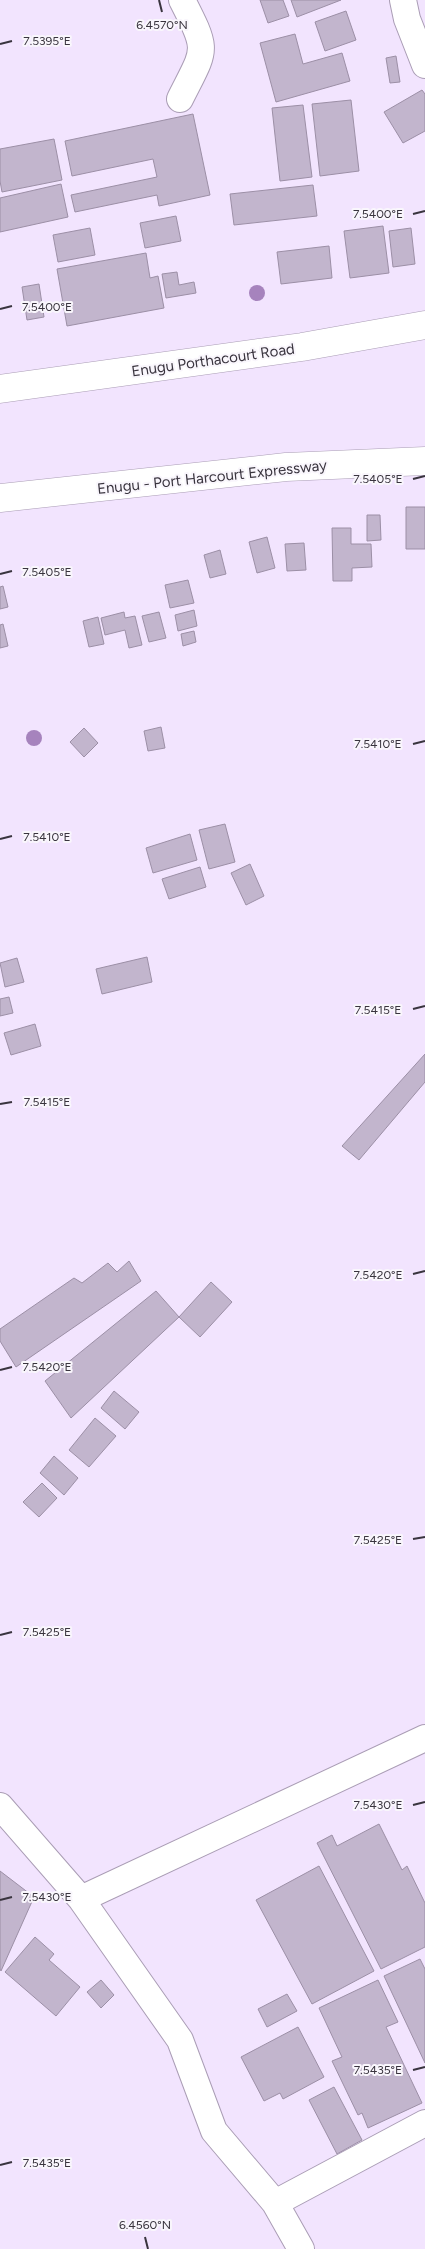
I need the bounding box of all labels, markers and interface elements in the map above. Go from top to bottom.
text: 6.4570°N [136,18,188,32]
text: 7.5395°E [23,34,71,48]
text: 7.5400°E [353,207,403,221]
text: 7.5400°E [22,300,72,314]
street label: Enugu Porthacourt Road [130,340,296,380]
street label: Enugu - Port Harcourt Expressway [96,456,328,498]
text: 7.5405°E [353,472,403,486]
text: 7.5405°E [22,565,72,579]
text: 7.5410°E [354,737,402,751]
text: 7.5410°E [23,830,71,844]
text: 7.5415°E [355,1003,401,1017]
text: 7.5415°E [24,1095,70,1109]
text: 7.5420°E [353,1268,403,1282]
text: 7.5420°E [22,1360,72,1374]
text: 7.5425°E [354,1533,402,1547]
text: 7.5425°E [23,1625,71,1639]
text: 7.5430°E [353,1798,403,1812]
text: 7.5430°E [22,1890,72,1904]
text: 7.5435°E [354,2063,402,2077]
text: 7.5435°E [23,2156,71,2170]
text: 6.4560°N [119,2218,171,2232]

